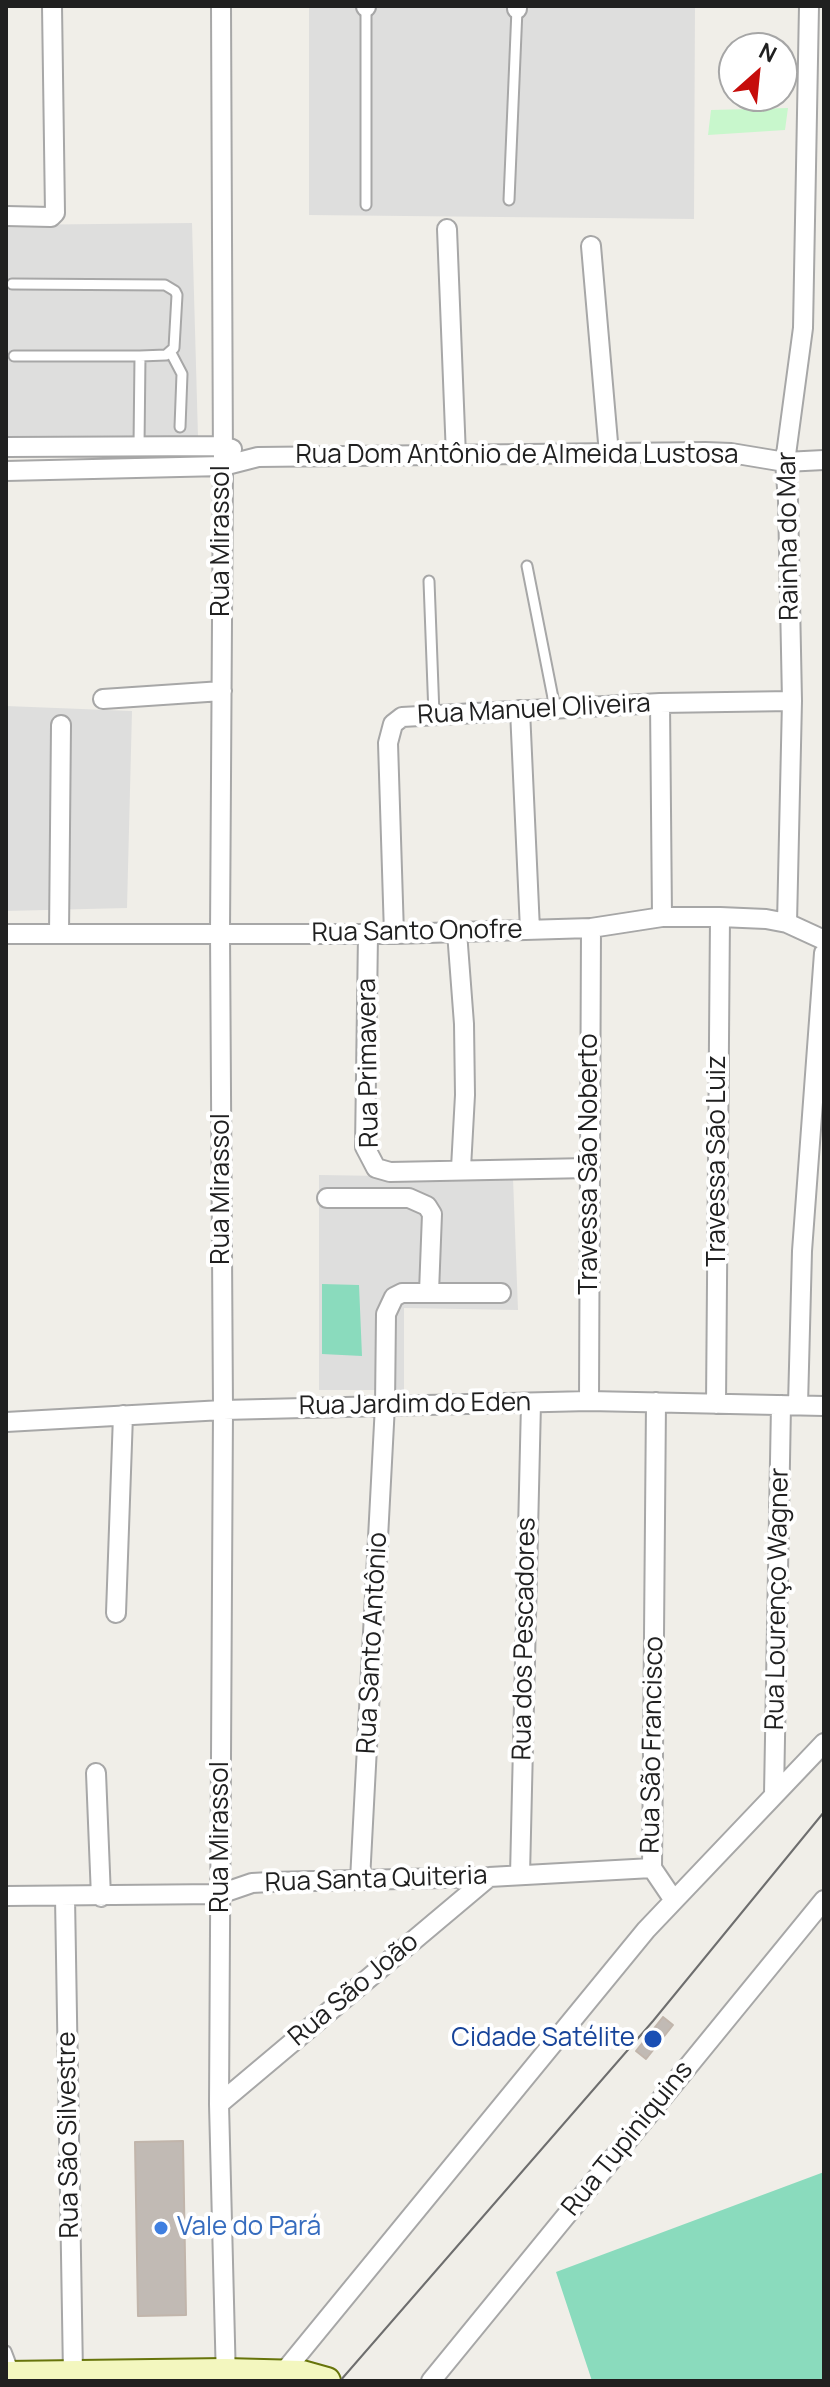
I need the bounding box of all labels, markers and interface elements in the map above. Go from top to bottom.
north arrow [718,32,798,112]
text: N [754,35,782,69]
street label: Rua Dom Antônio de Almeida Lustosa [295,440,739,472]
street label: Rainha do Mar [772,451,806,621]
street label: Rua Mirassol [206,465,238,617]
street label: Rua Manuel Oliveira [417,688,651,732]
street label: Rua Santo Onofre [311,915,523,949]
street label: Rua Primavera [352,978,386,1148]
street label: Travessa São Noberto [574,1033,606,1295]
street label: Travessa São Luiz [702,1055,734,1267]
street label: Rua Mirassol [206,1113,238,1265]
street label: Rua Jardim do Eden [299,1387,531,1423]
street label: Rua Lourenço Wagner [760,1468,796,1730]
street label: Rua dos Pescadores [507,1517,543,1761]
street label: Rua Santo Antônio [352,1531,394,1755]
street label: Rua São Francisco [636,1636,670,1854]
street label: Rua Mirassol [205,1761,237,1913]
street label: Rua Santa Quiteria [264,1861,488,1899]
street label: Rua São João [283,1927,425,2053]
place label: Cidade Satélite [451,2023,635,2055]
marker: Cidade Satélite [642,2028,664,2050]
street label: Rua São Silvestre [52,2031,86,2239]
street label: Rua Tupiniquins [556,2055,700,2223]
place label: Vale do Pará [177,2212,321,2244]
marker: Vale do Pará [152,2219,170,2237]

